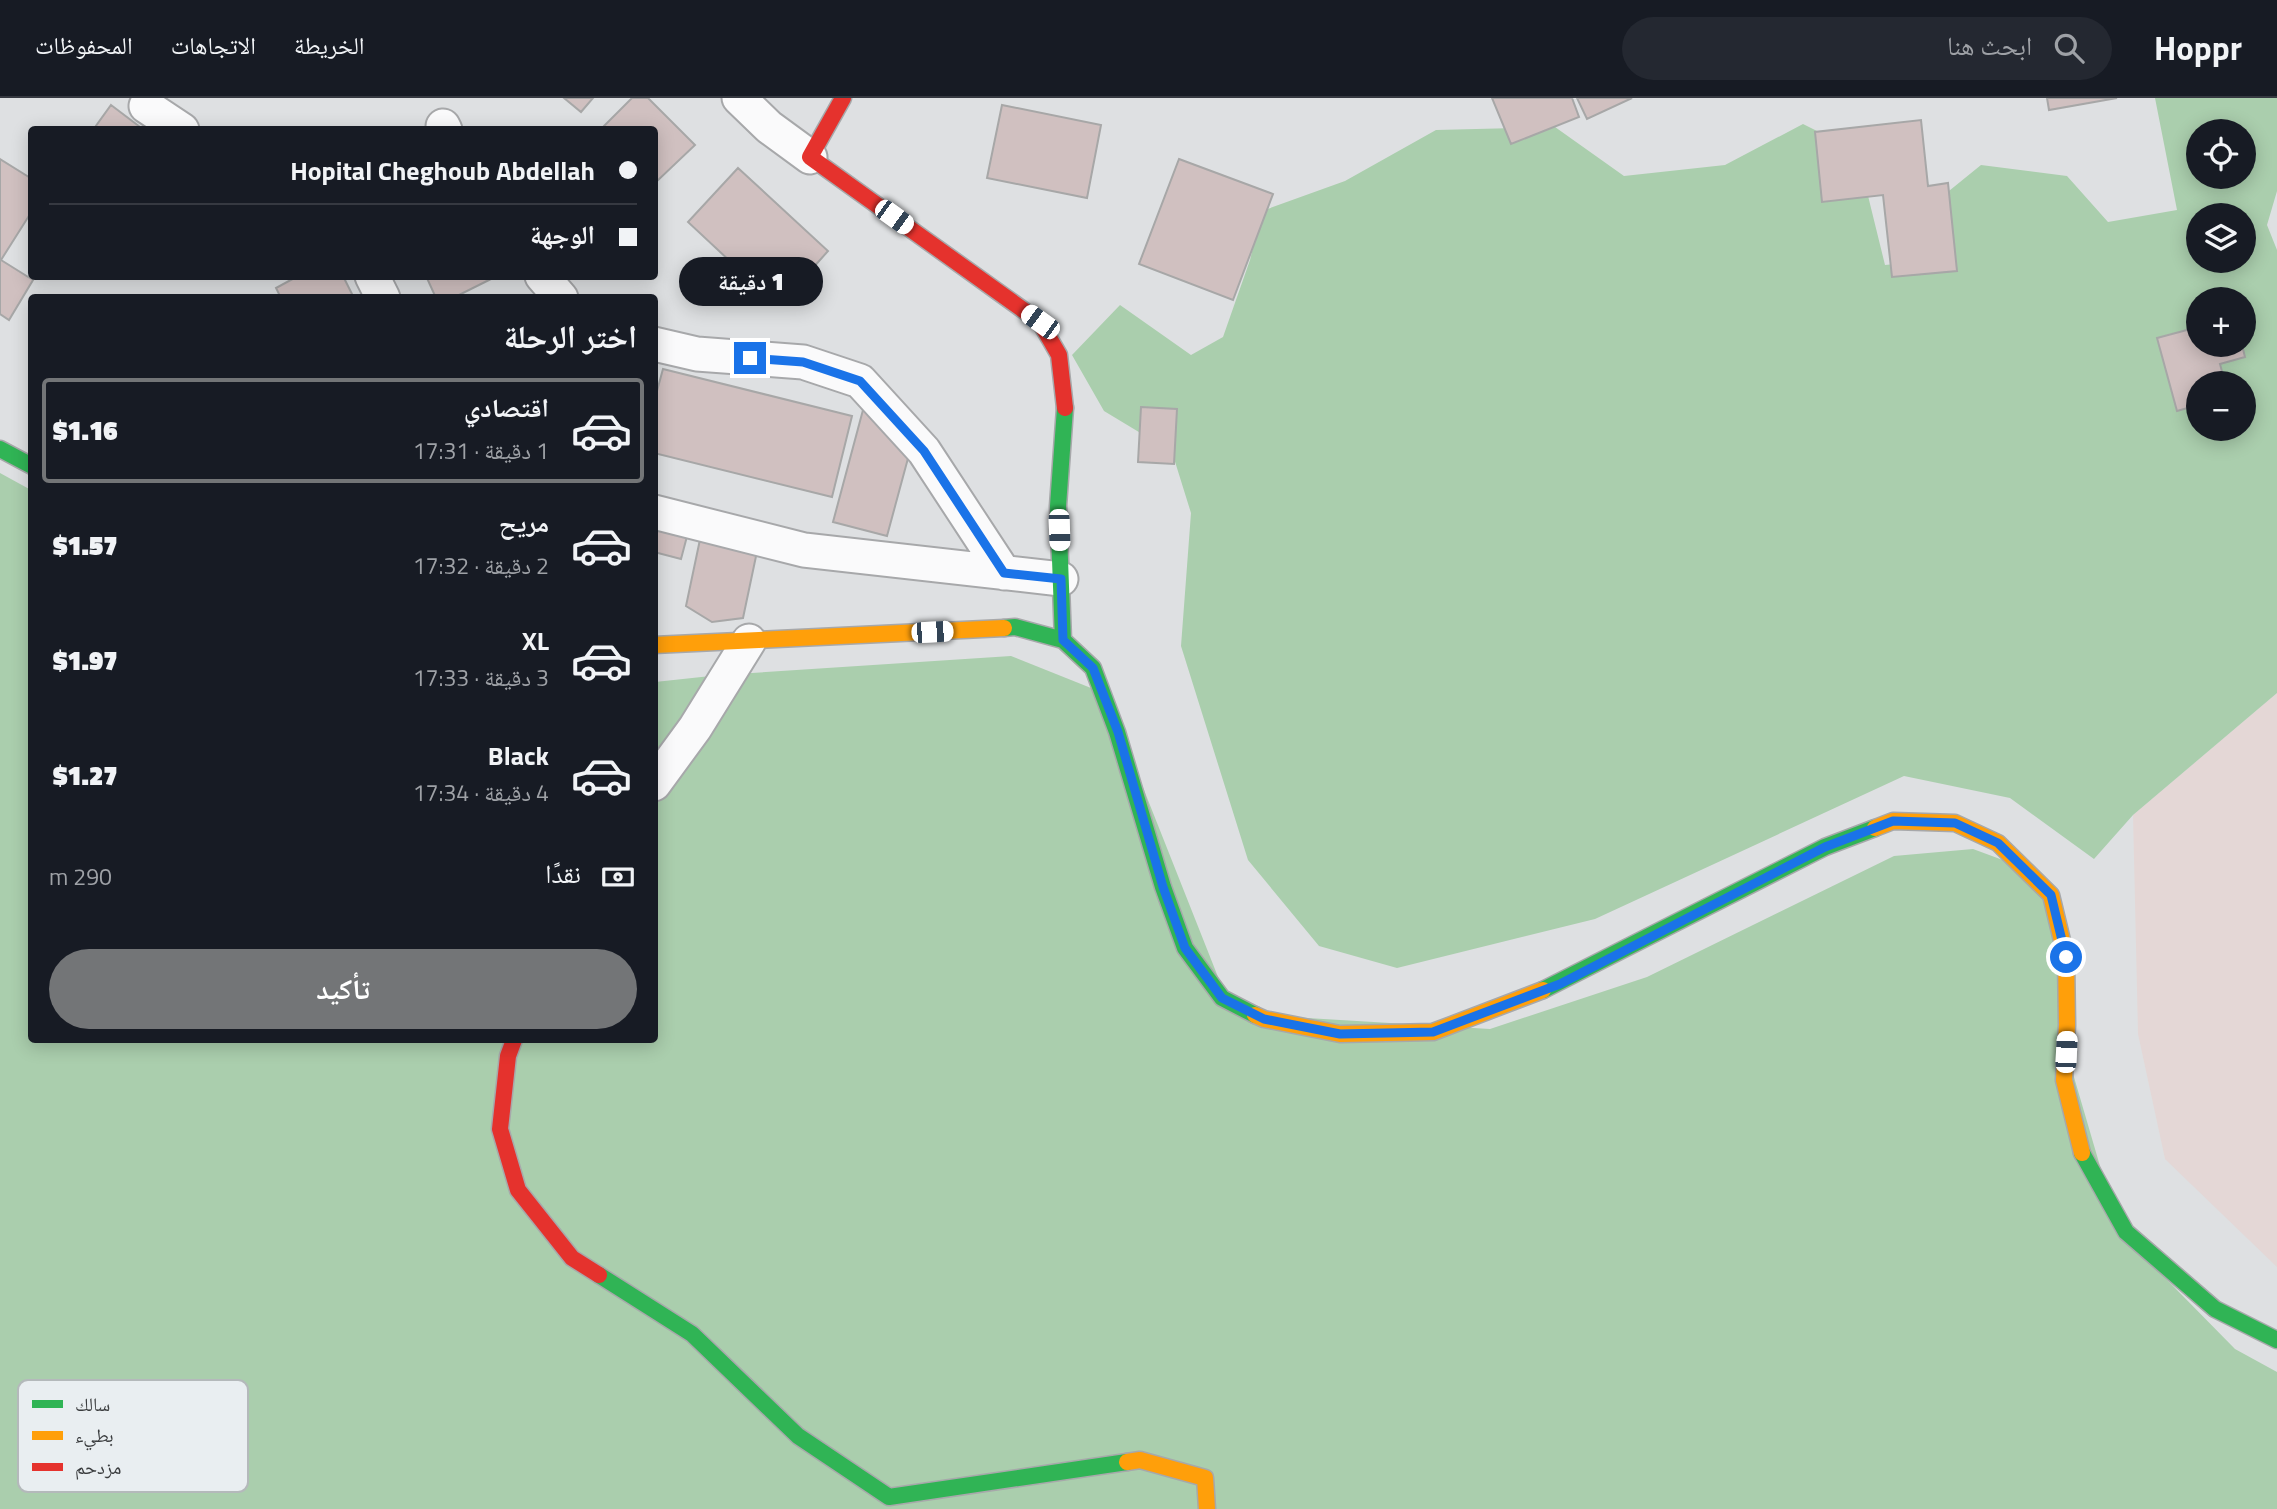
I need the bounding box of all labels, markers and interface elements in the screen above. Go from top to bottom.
search box [1622,17,2112,80]
text: Hoppr [2154,23,2242,73]
text: ابحث هنا [1947,26,2032,65]
text: المحفوظات [35,27,133,63]
text: الاتجاهات [171,27,256,63]
text: الخريطة [294,27,365,63]
icon: search [2050,29,2088,67]
map controls [2186,119,2256,441]
button: locate [2186,119,2256,189]
text: Hopital Cheghoub Abdellah [290,151,595,190]
car [871,196,918,238]
button: layers [2186,203,2256,273]
text: الوجهة [530,215,595,254]
callout: 1 دقيقة [678,257,822,306]
text: 1 دقيقة [718,264,784,299]
button: + [2186,287,2256,357]
car [1017,301,1064,343]
text: اختر الرحلة [504,312,637,360]
route end [734,342,766,374]
button: − [2186,371,2256,441]
text: اقتصادي [464,388,549,427]
icon: car [570,399,633,462]
text: $1.16 [53,411,118,450]
text: 1 دقيقة · 17:31 [413,433,549,468]
text: مريح [499,503,549,542]
car [1048,509,1071,551]
icon: car [570,514,633,577]
text: $1.57 [53,526,118,565]
text: 2 دقيقة · 17:32 [413,548,549,583]
car [911,620,954,644]
text: XL [522,621,549,660]
icon: car [570,629,633,692]
text: $1.97 [53,641,118,680]
text: 3 دقيقة · 17:33 [413,660,549,695]
text: Black [488,736,549,775]
icon: car [570,744,633,807]
text: $1.27 [53,756,118,795]
text: 4 دقيقة · 17:34 [413,775,549,810]
text: نقدًا [545,854,581,893]
icon: cash [599,858,637,896]
text: 290 m [49,859,112,894]
route start [2050,941,2082,973]
button: تأكيد [49,949,637,1029]
car [2055,1030,2078,1074]
legend [18,1380,248,1492]
text: سالك [75,1389,110,1418]
text: بطيء [75,1420,114,1451]
text: مزدحم [75,1452,121,1481]

